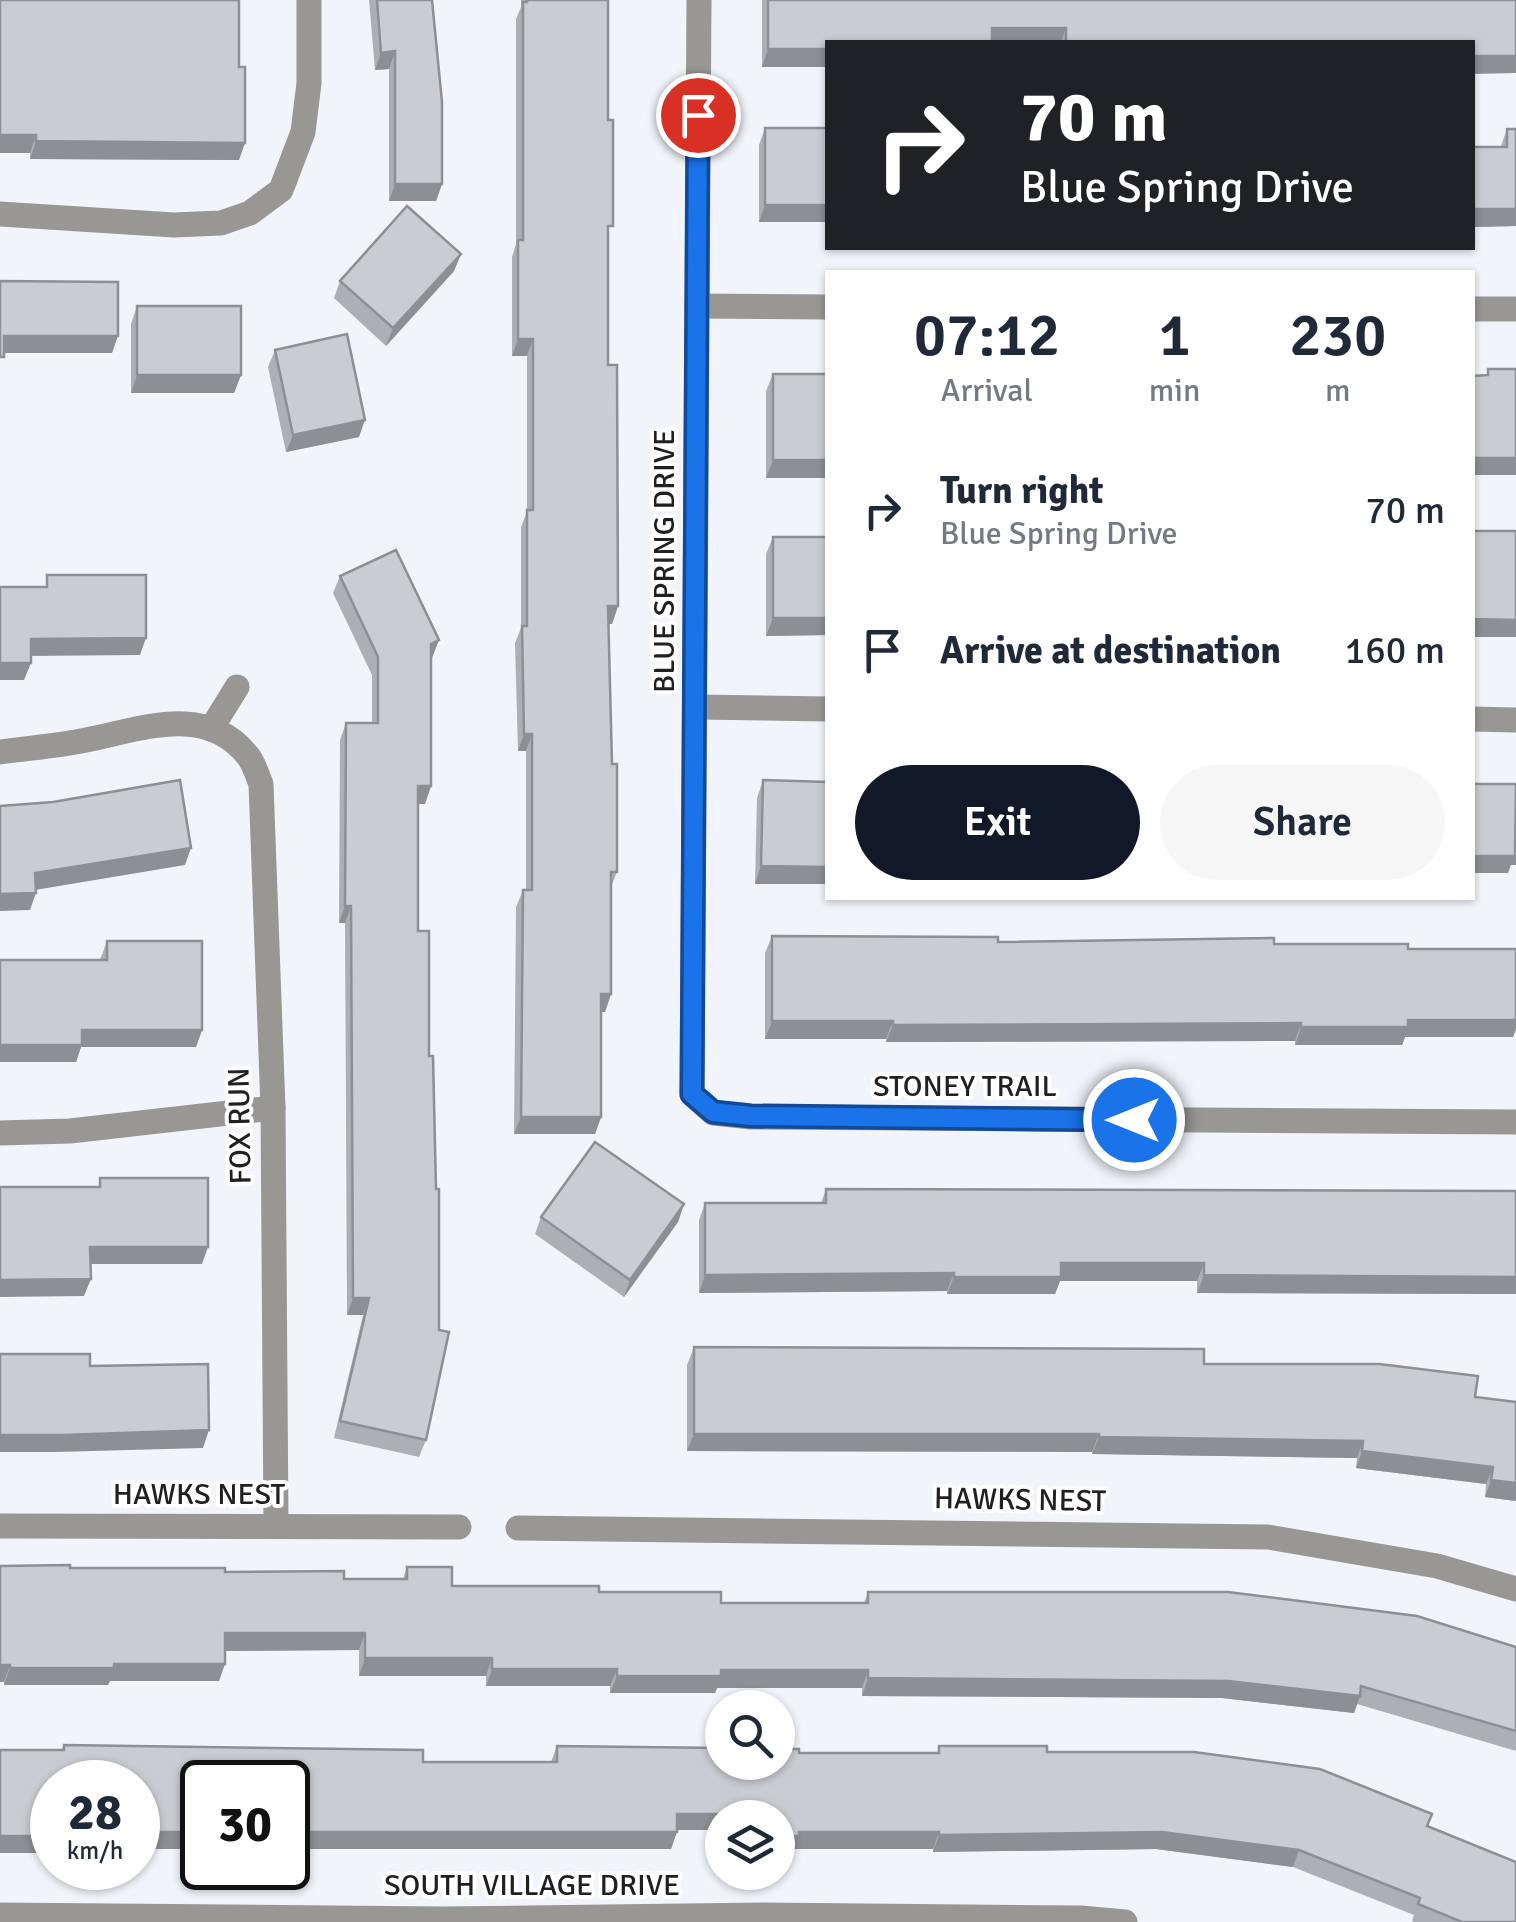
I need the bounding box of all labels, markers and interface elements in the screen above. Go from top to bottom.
pin [656,73,741,158]
text: 70 m [1020,74,1168,160]
icon: right [855,80,985,210]
icon: arrive [671,88,726,143]
text: Blue Spring Drive [1020,160,1354,215]
text: 07:12 [914,299,1060,373]
text: 1 [1158,299,1191,373]
text: 230 [1289,299,1386,373]
text: Arrival [941,371,1033,410]
text: min [1149,371,1200,410]
text: m [1325,371,1351,410]
street label: BLUE SPRING DRIVE [646,429,683,693]
text: Turn right [940,467,1104,514]
icon: right [855,483,910,538]
text: 70 m [1365,487,1445,534]
text: Blue Spring Drive [940,514,1178,553]
icon: arrive [855,623,910,678]
text: Arrive at destination [940,627,1281,674]
text: 160 m [1345,627,1445,674]
button: Exit [855,765,1140,880]
button: Share [1160,765,1445,880]
street label: FOX RUN [220,1067,260,1185]
street label: STONEY TRAIL [873,1068,1057,1105]
position arrow [1082,1068,1186,1172]
street label: HAWKS NEST [113,1476,285,1513]
street label: HAWKS NEST [933,1480,1107,1520]
map controls [705,1690,795,1890]
button: search [705,1690,795,1780]
speed limit sign: 30 [180,1760,310,1890]
text: 28 [68,1782,122,1844]
button: layers [705,1800,795,1890]
text: km/h [67,1835,123,1866]
street label: SOUTH VILLAGE DRIVE [384,1867,680,1904]

